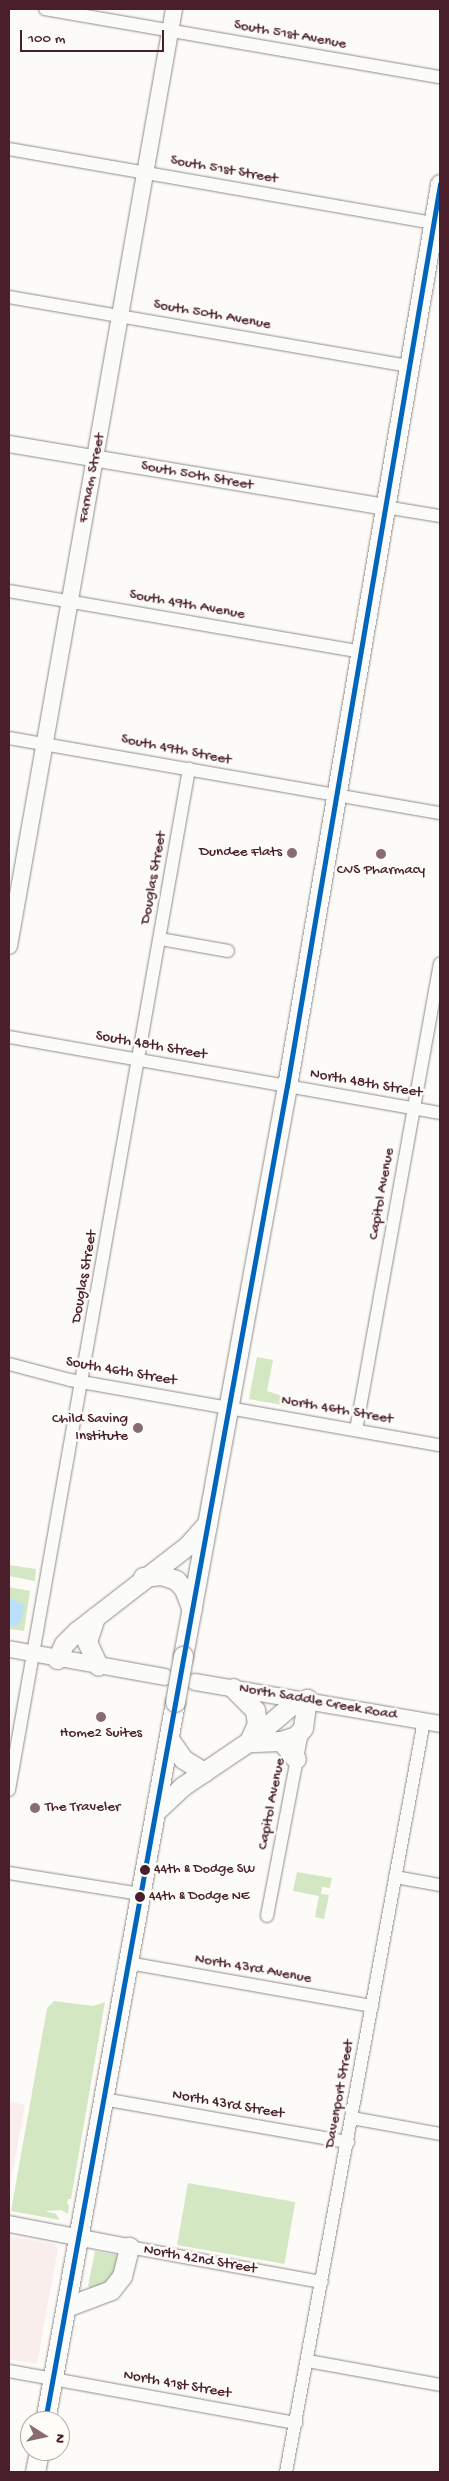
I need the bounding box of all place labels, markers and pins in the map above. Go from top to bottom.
place label: Dundee Flats [199,844,282,862]
marker: Dundee Flats [286,847,298,859]
marker: CVS Pharmacy [375,848,387,860]
place label: CVS Pharmacy [337,862,425,880]
place label: Child Saving Institute [52,1410,128,1445]
marker: Child Saving Institute [132,1422,144,1434]
marker: Home2 Suites [95,1711,107,1723]
place label: Home2 Suites [60,1725,142,1743]
place label: The Traveler [45,1799,120,1817]
marker: The Traveler [29,1802,41,1814]
place label: 44th & Dodge SW [154,1862,255,1878]
marker: 44th & Dodge SW [140,1865,150,1875]
place label: 44th & Dodge NE [149,1889,250,1905]
marker: 44th & Dodge NE [135,1892,145,1902]

